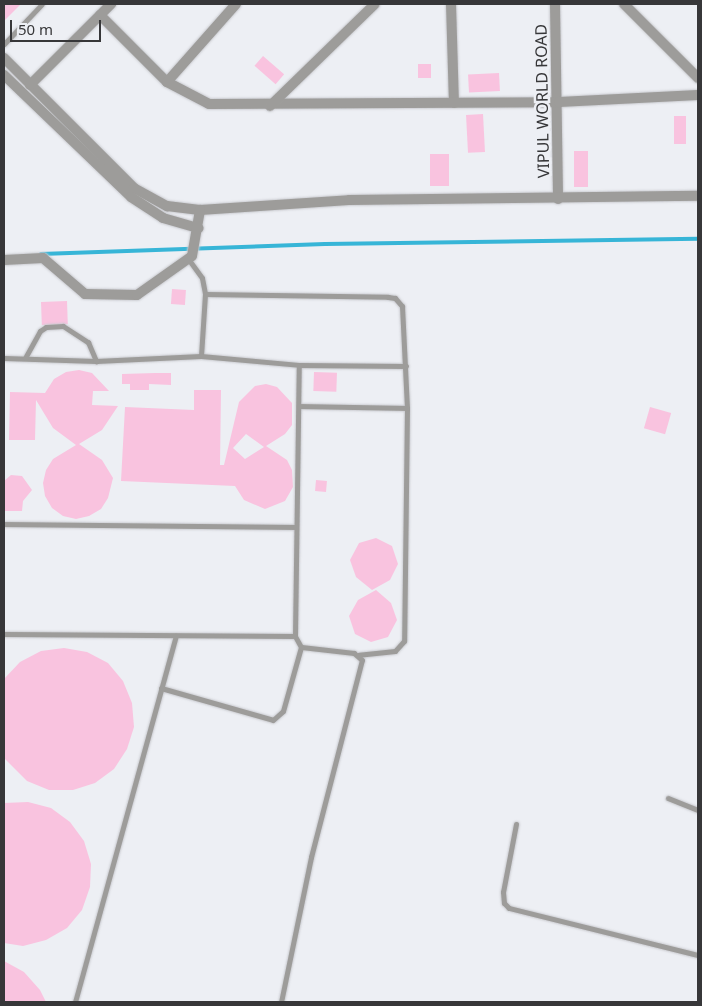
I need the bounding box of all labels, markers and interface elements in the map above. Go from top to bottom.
scale bar [12,10,104,42]
text: 50 m [18,19,53,39]
street label: VIPUL WORLD ROAD [531,24,553,178]

